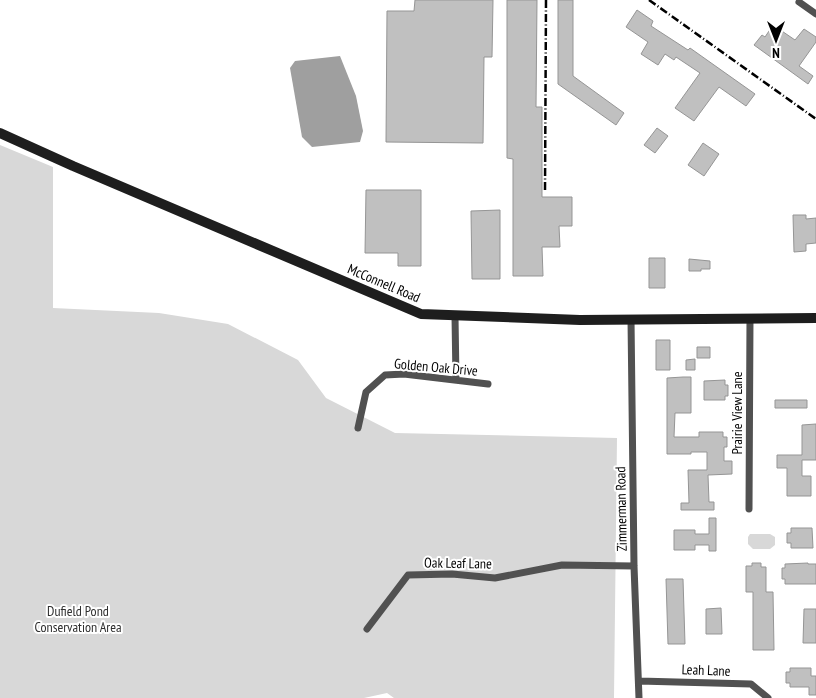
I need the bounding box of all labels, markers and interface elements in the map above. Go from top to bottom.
north arrow [751,15,801,65]
text: N [772,44,780,62]
street label: McConnell Road [345,260,423,306]
street label: Golden Oak Drive [393,354,479,380]
street label: Prairie View Lane [728,371,746,455]
street label: Zimmerman Road [611,466,631,552]
street label: Oak Leaf Lane [424,553,492,573]
park label: Dufield Pond Conservation Area [34,602,122,636]
street label: Leah Lane [681,660,731,680]

